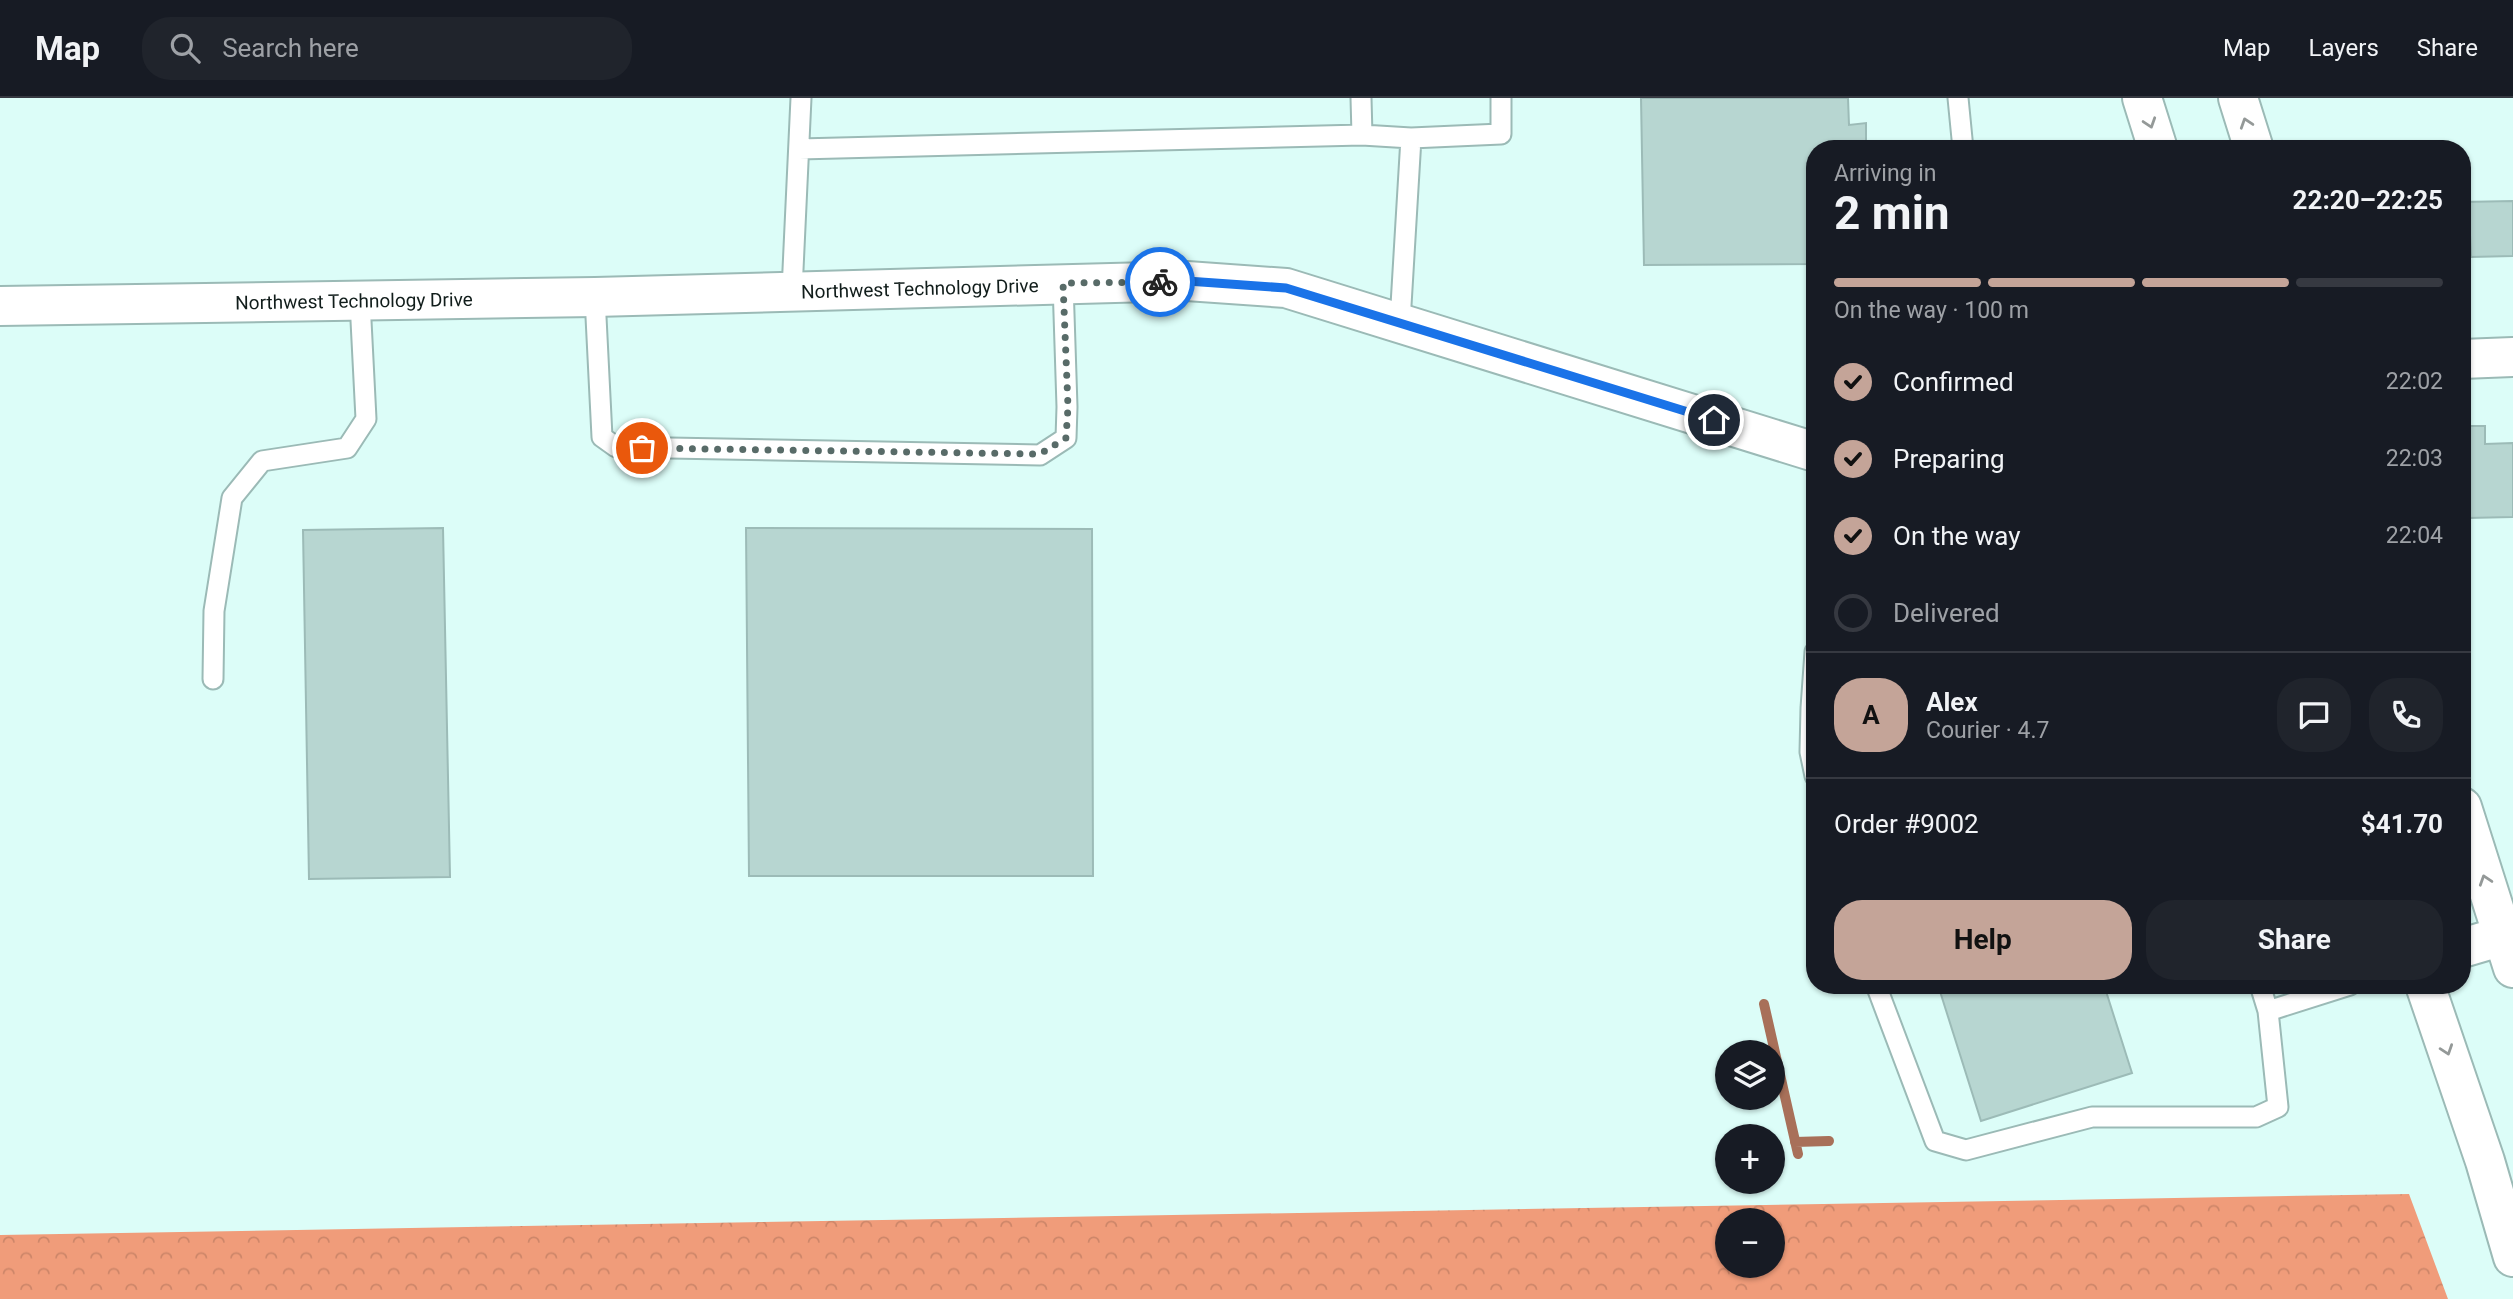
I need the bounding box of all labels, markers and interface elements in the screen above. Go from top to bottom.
search box [142,17,632,80]
text: Map [35,29,100,68]
icon: search [166,29,204,67]
text: Search here [222,33,359,63]
text: Map [2223,34,2271,62]
text: Layers [2309,34,2379,62]
text: Share [2417,34,2478,62]
one-way arrow [2142,117,2157,129]
one-way arrow [2240,118,2254,130]
text: Arriving in [1834,160,1937,187]
text: 22:20–22:25 [2293,185,2443,215]
text: 2 min [1834,186,1950,240]
courier [1125,247,1195,317]
icon: bike [1141,263,1179,301]
street label: Northwest Technology Drive [801,274,1039,303]
street label: Northwest Technology Drive [235,287,473,314]
text: On the way · 100 m [1834,297,2029,324]
icon: check [1834,363,1872,401]
text: Confirmed [1893,367,2014,397]
text: 22:02 [2386,368,2443,395]
pin [1684,390,1744,450]
icon: home [1695,401,1733,439]
pin [612,418,672,478]
icon: bag [623,429,661,467]
icon: check [1834,440,1872,478]
text: Preparing [1893,444,2005,474]
text: 22:03 [2386,445,2443,472]
icon: check [1834,517,1872,555]
text: On the way [1893,521,2021,551]
text: 22:04 [2386,522,2443,549]
text: Delivered [1893,598,2000,628]
button: chat [2277,678,2351,752]
button: phone [2369,678,2443,752]
text: Alex [1926,687,1978,717]
text: A [1862,700,1880,730]
text: Courier · 4.7 [1926,717,2049,744]
text: Order #9002 [1834,809,1979,839]
text: $41.70 [2361,809,2443,839]
one-way arrow [2479,874,2493,886]
button: Help [1834,900,2132,980]
button: Share [2146,900,2443,980]
map controls [1715,1040,1785,1278]
button: layers [1715,1040,1785,1110]
one-way arrow [2439,1043,2453,1055]
button: + [1715,1124,1785,1194]
button: − [1715,1208,1785,1278]

